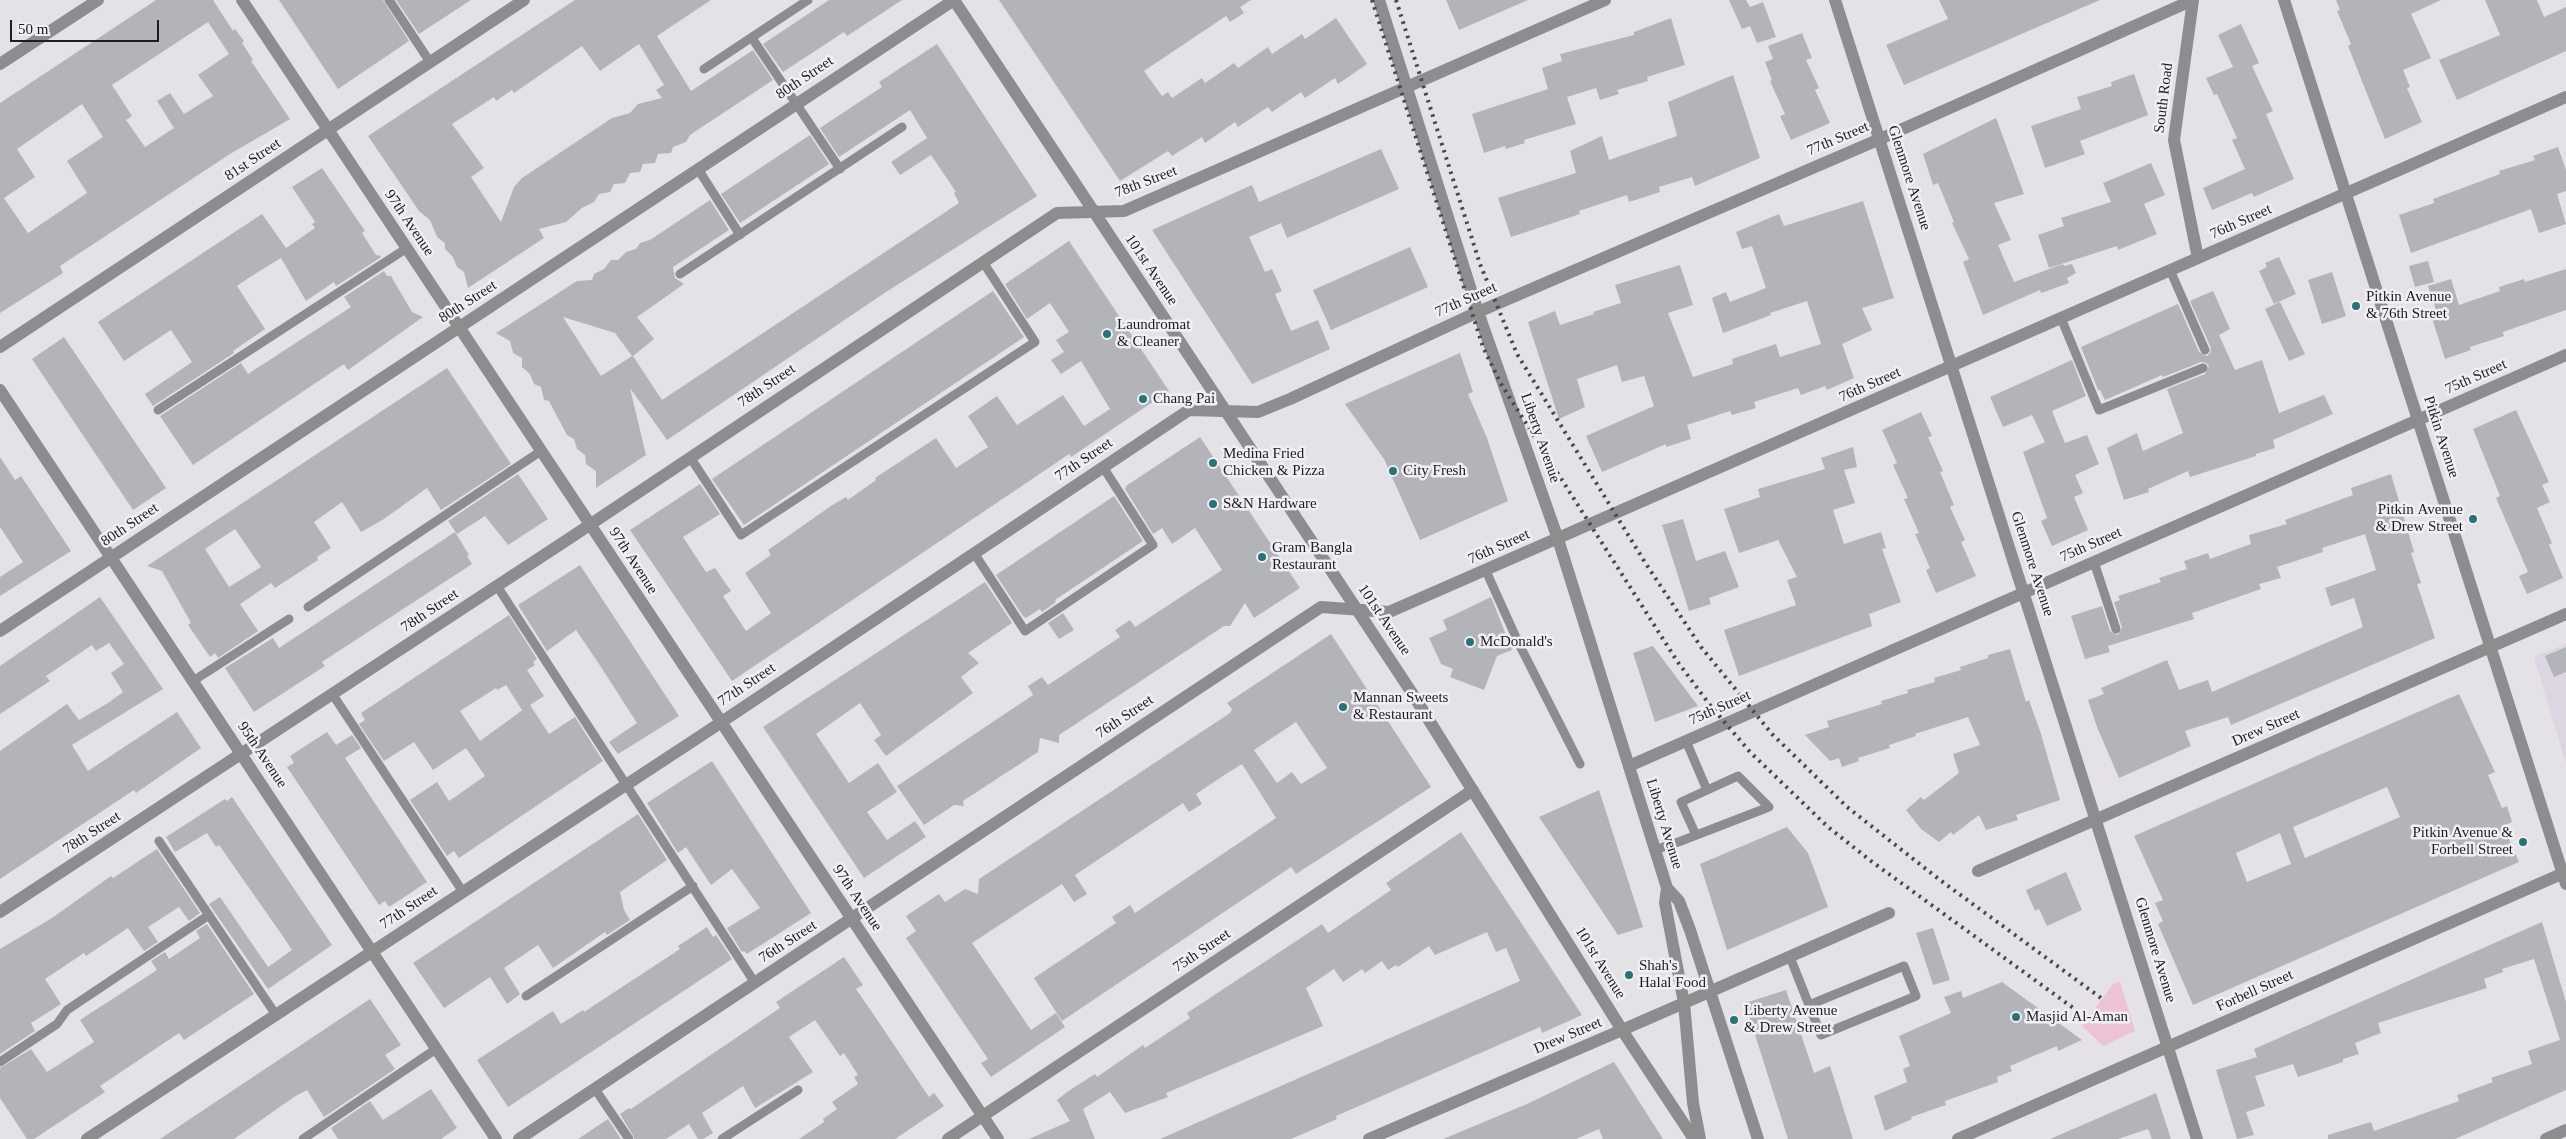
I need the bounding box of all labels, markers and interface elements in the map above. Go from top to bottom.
scale bar [12,10,161,42]
text: 50 m [18,21,48,37]
street label: 80th Street [773,52,837,104]
street label: South Road [2151,62,2177,134]
street label: 77th Street [1804,118,1872,160]
street label: Glenmore Avenue [1884,123,1934,233]
street label: 81st Street [222,135,284,185]
street label: 78th Street [1112,162,1180,202]
street label: 97th Avenue [380,186,438,260]
street label: 76th Street [2207,200,2275,244]
street label: 101st Avenue [1121,231,1181,309]
street label: 80th Street [436,277,500,327]
street label: 77th Street [1432,278,1500,322]
place label: Pitkin Avenue & 76th Street [2366,288,2451,323]
marker: Pitkin Avenue & 76th Street [2350,300,2362,312]
place label: Laundromat & Cleaner [1117,316,1190,351]
marker: Laundromat & Cleaner [1101,328,1113,340]
street label: 75th Street [2442,355,2510,399]
street label: 78th Street [735,360,799,412]
street label: 76th Street [1836,363,1904,407]
place label: Chang Pai [1153,390,1215,408]
street label: Liberty Avenue [1516,391,1564,485]
marker: Chang Pai [1137,393,1149,405]
street label: Pitkin Avenue [2419,394,2463,480]
street label: 77th Street [1052,434,1116,486]
place label: Medina Fried Chicken & Pizza [1223,445,1325,480]
marker: Medina Fried Chicken & Pizza [1207,457,1219,469]
place label: City Fresh [1403,462,1466,480]
marker: City Fresh [1387,465,1399,477]
place label: S&N Hardware [1223,495,1317,513]
marker: S&N Hardware [1207,498,1219,510]
street label: 80th Street [98,499,162,551]
place label: Pitkin Avenue & Drew Street [2376,501,2463,536]
street label: Glenmore Avenue [2007,509,2057,619]
marker: Pitkin Avenue & Drew Street [2467,513,2479,525]
street label: 75th Street [2057,523,2125,567]
street label: 97th Avenue [605,524,661,598]
street label: 76th Street [1465,525,1533,569]
place label: Gram Bangla Restaurant [1272,539,1352,574]
marker: Gram Bangla Restaurant [1256,551,1268,563]
street label: 101st Avenue [1354,581,1414,659]
street label: 78th Street [398,585,462,637]
place label: McDonald's [1480,633,1553,651]
marker: McDonald's [1464,636,1476,648]
street label: 77th Street [715,659,779,711]
street label: 75th Street [1686,686,1754,730]
place label: Mannan Sweets & Restaurant [1353,689,1448,724]
street label: 76th Street [1093,691,1157,743]
marker: Mannan Sweets & Restaurant [1337,701,1349,713]
street label: Drew Street [2229,705,2303,751]
street label: 95th Avenue [233,718,291,792]
street label: Liberty Avenue [1642,777,1686,871]
street label: 78th Street [60,808,124,858]
place label: Pitkin Avenue & Forbell Street [2412,824,2513,859]
marker: Pitkin Avenue & Forbell Street [2517,836,2529,848]
street label: 97th Avenue [828,861,886,935]
street label: 77th Street [377,882,441,934]
street label: Glenmore Avenue [2130,895,2180,1005]
street label: 76th Street [756,917,820,967]
street label: 101st Avenue [1571,924,1629,1002]
street label: 75th Street [1170,925,1234,977]
place label: Shah's Halal Food [1639,957,1706,992]
street label: Forbell Street [2214,966,2296,1016]
marker: Shah's Halal Food [1623,969,1635,981]
place label: Liberty Avenue & Drew Street [1744,1002,1837,1037]
place label: Masjid Al-Aman [2026,1008,2128,1026]
marker: Masjid Al-Aman [2010,1011,2022,1023]
street label: Drew Street [1531,1014,1605,1058]
marker: Liberty Avenue & Drew Street [1728,1014,1740,1026]

